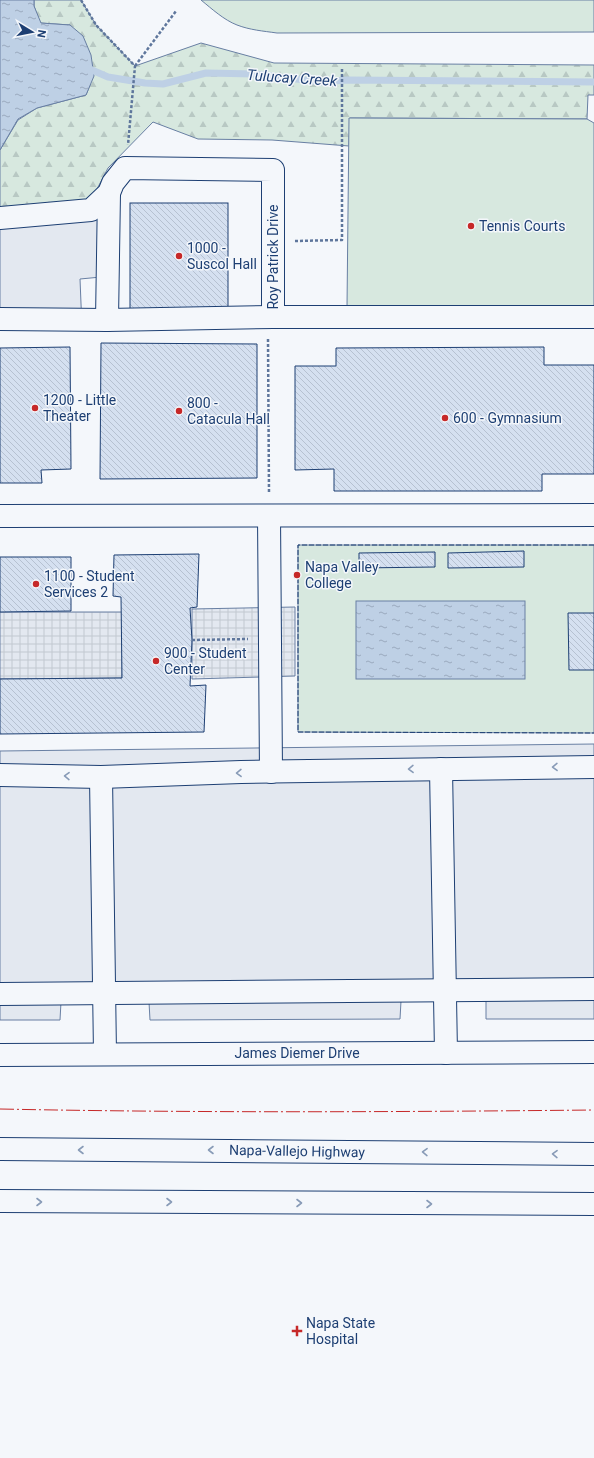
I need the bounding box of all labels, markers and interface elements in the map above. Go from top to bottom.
north arrow [12,12,52,52]
text: N [34,29,48,39]
water label: Tulucay Creek [246,66,338,90]
street label: Roy Patrick Drive [265,204,281,310]
place label: Tennis Courts [479,218,565,234]
marker: Tennis Courts [466,221,476,231]
place label: 1000 - Suscol Hall [187,240,257,272]
marker: 1000 - Suscol Hall [174,251,184,261]
place label: 1200 - Little Theater [43,392,116,424]
place label: 800 - Catacula Hall [187,395,270,427]
marker: 1200 - Little Theater [30,403,40,413]
marker: 800 - Catacula Hall [174,406,184,416]
place label: 600 - Gymnasium [453,410,562,426]
marker: 600 - Gymnasium [440,413,450,423]
place label: Napa Valley College [305,559,379,591]
place label: 1100 - Student Services 2 [44,568,135,600]
marker: Napa Valley College [292,570,302,580]
marker: 1100 - Student Services 2 [31,579,41,589]
place label: 900 - Student Center [164,645,247,677]
marker: 900 - Student Center [151,656,161,666]
one-way arrow [552,763,558,771]
one-way arrow [408,765,414,774]
one-way arrow [236,768,242,777]
one-way arrow [64,772,70,780]
street label: James Diemer Drive [234,1045,360,1061]
street label: Napa-Vallejo Highway [229,1142,365,1160]
one-way arrow [78,1146,84,1154]
one-way arrow [208,1146,214,1154]
one-way arrow [422,1148,428,1157]
one-way arrow [552,1150,558,1158]
one-way arrow [36,1197,42,1206]
one-way arrow [166,1198,172,1206]
one-way arrow [296,1199,302,1207]
one-way arrow [426,1199,432,1208]
place label: Napa State Hospital [306,1315,375,1347]
marker: Napa State Hospital [291,1325,303,1337]

